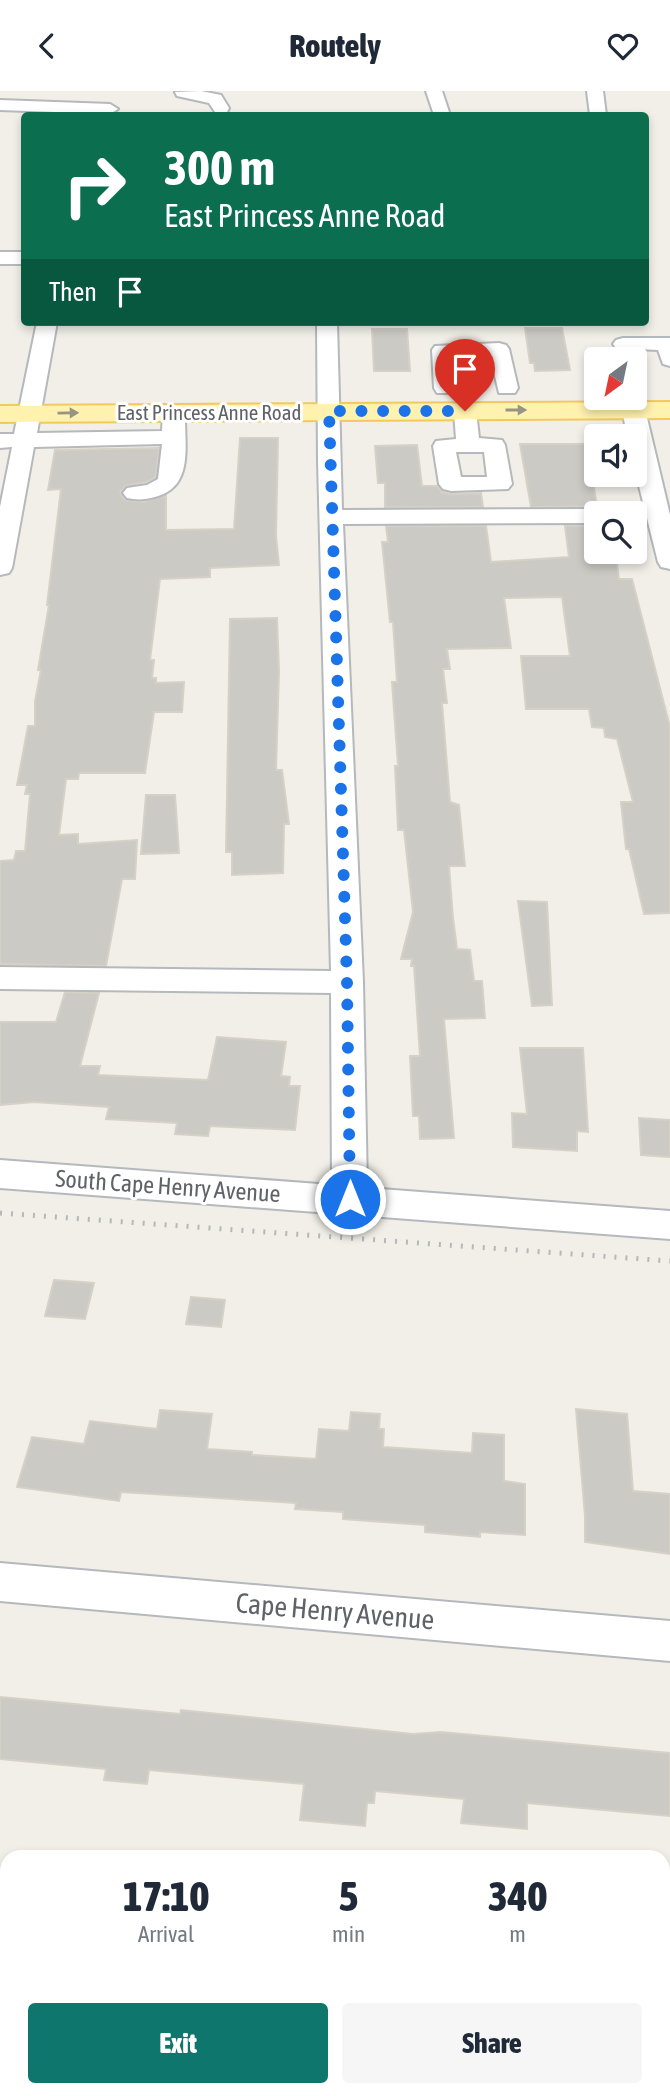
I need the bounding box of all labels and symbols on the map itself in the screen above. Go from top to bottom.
pin [435,339,495,411]
north arrow [584,347,648,409]
street label: East Princess Anne Road [117,400,301,424]
one-way arrow [505,404,527,416]
one-way arrow [57,407,79,419]
position arrow [313,1162,387,1236]
street label: South Cape Henry Avenue [55,1165,281,1207]
street label: Cape Henry Avenue [234,1586,436,1636]

